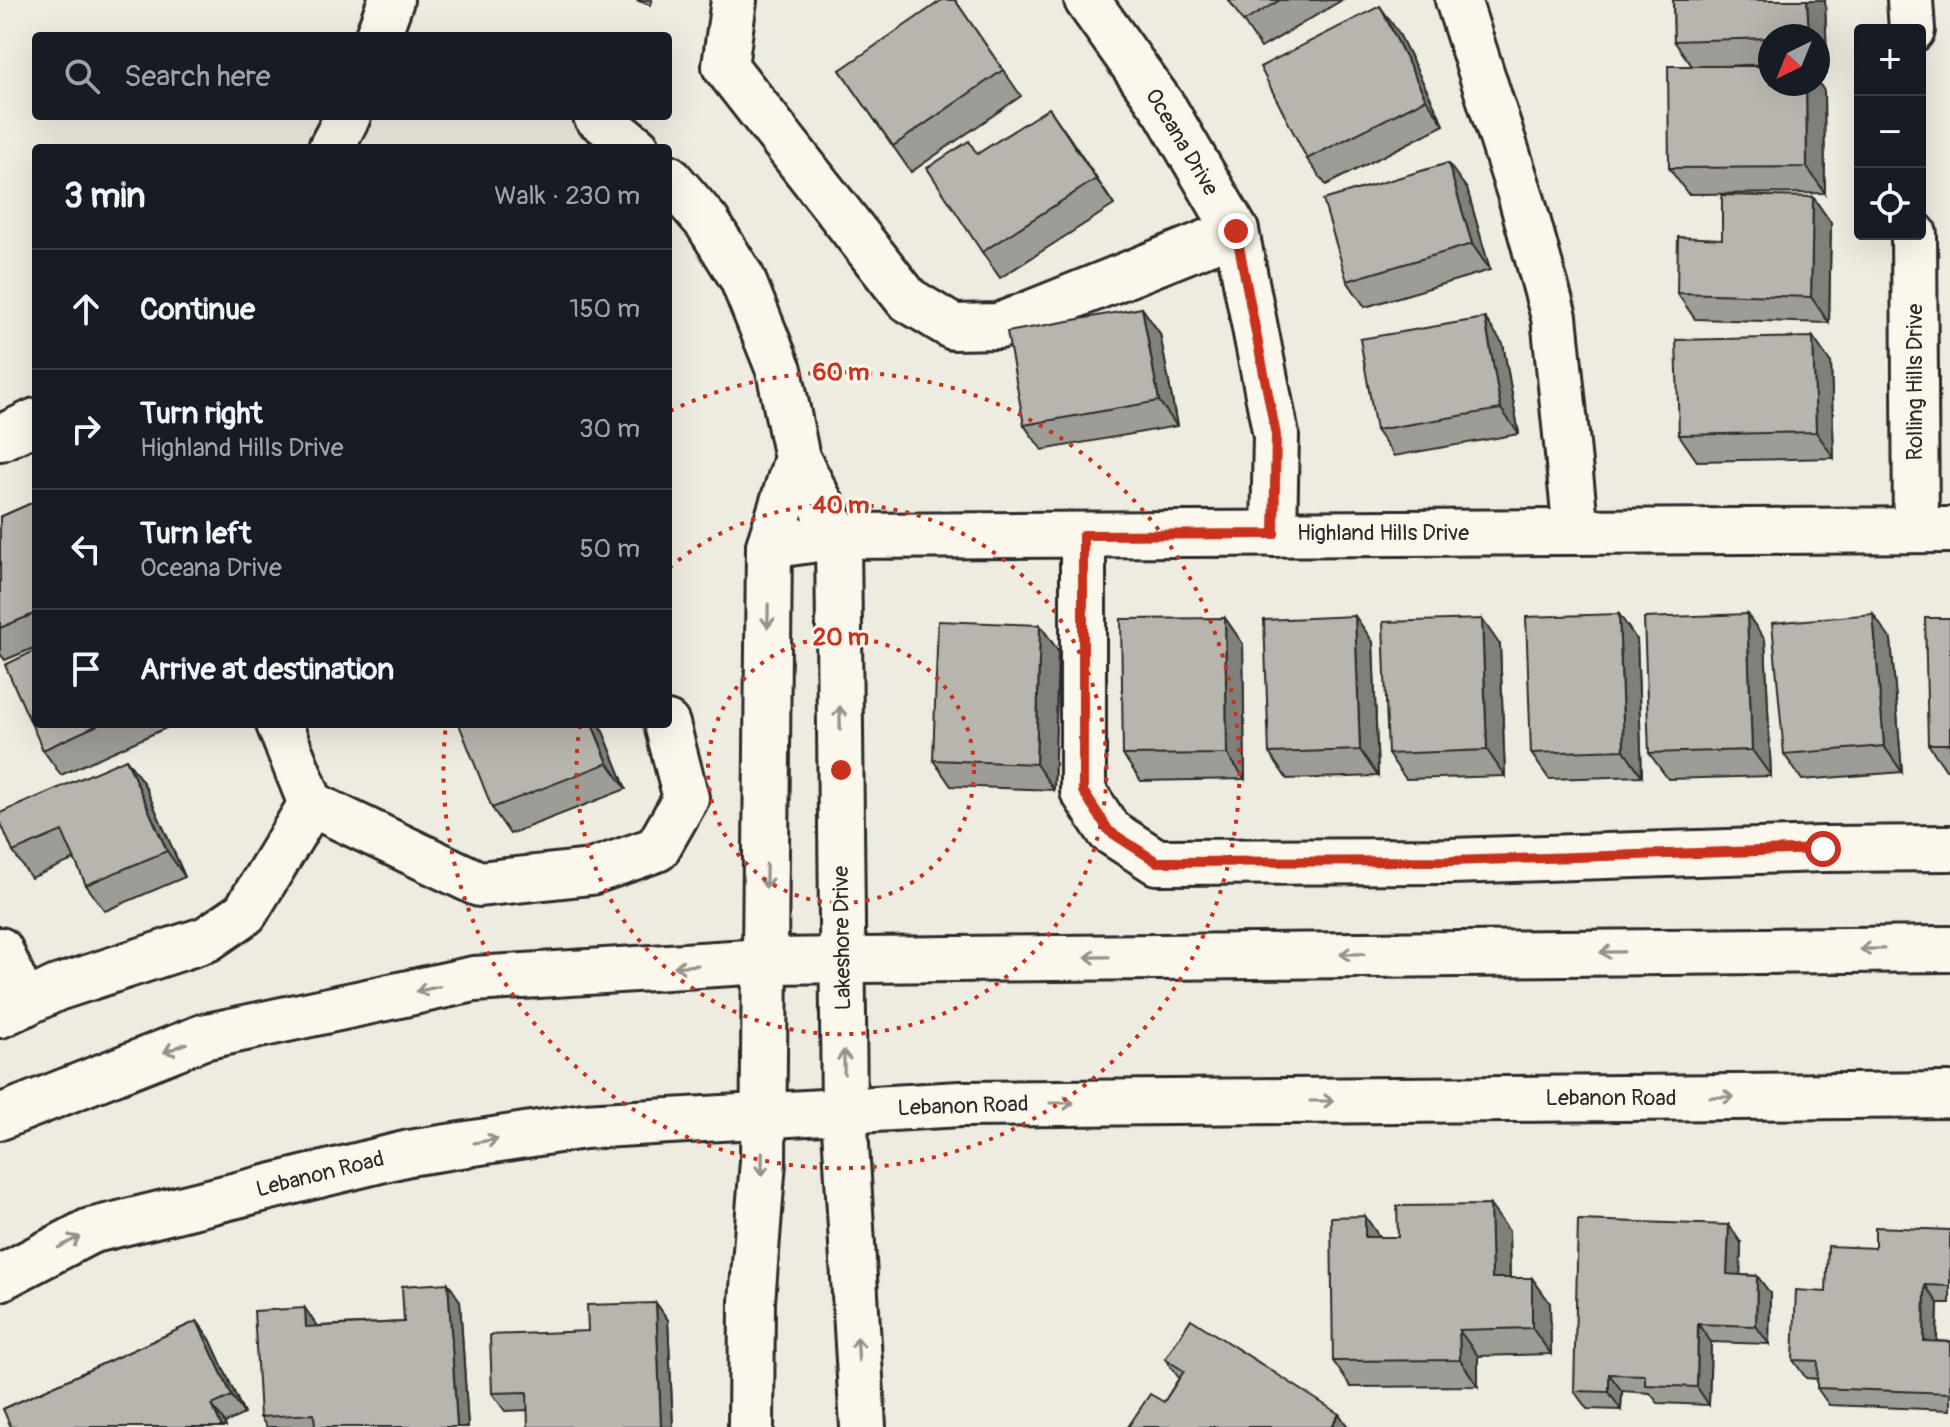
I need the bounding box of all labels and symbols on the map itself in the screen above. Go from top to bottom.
north arrow [1758,24,1830,96]
street label: Oceana Drive [1139,83,1225,201]
route end [1218,213,1254,249]
street label: Rolling Hills Drive [1901,303,1929,460]
text: 60 m [813,358,869,387]
text: 40 m [813,491,869,520]
street label: Highland Hills Drive [1297,519,1469,547]
one-way arrow [760,602,776,629]
text: 20 m [813,623,869,652]
one-way arrow [832,705,848,732]
centre of rings [827,756,855,784]
route start [1805,831,1841,867]
one-way arrow [758,862,773,889]
street label: Lakeshore Drive [827,865,857,1011]
one-way arrow [1859,942,1886,957]
one-way arrow [1599,944,1626,960]
one-way arrow [1339,947,1366,962]
one-way arrow [1084,949,1111,965]
one-way arrow [673,958,700,973]
one-way arrow [416,982,441,997]
one-way arrow [163,1042,188,1056]
one-way arrow [836,1049,852,1076]
street label: Lebanon Road [1546,1084,1676,1112]
street label: Lebanon Road [897,1090,1029,1122]
one-way arrow [1708,1090,1735,1105]
one-way arrow [1308,1093,1335,1109]
one-way arrow [1048,1095,1075,1111]
one-way arrow [473,1133,498,1148]
street label: Lebanon Road [253,1145,387,1203]
one-way arrow [755,1150,770,1177]
one-way arrow [57,1233,80,1249]
one-way arrow [850,1336,865,1363]

